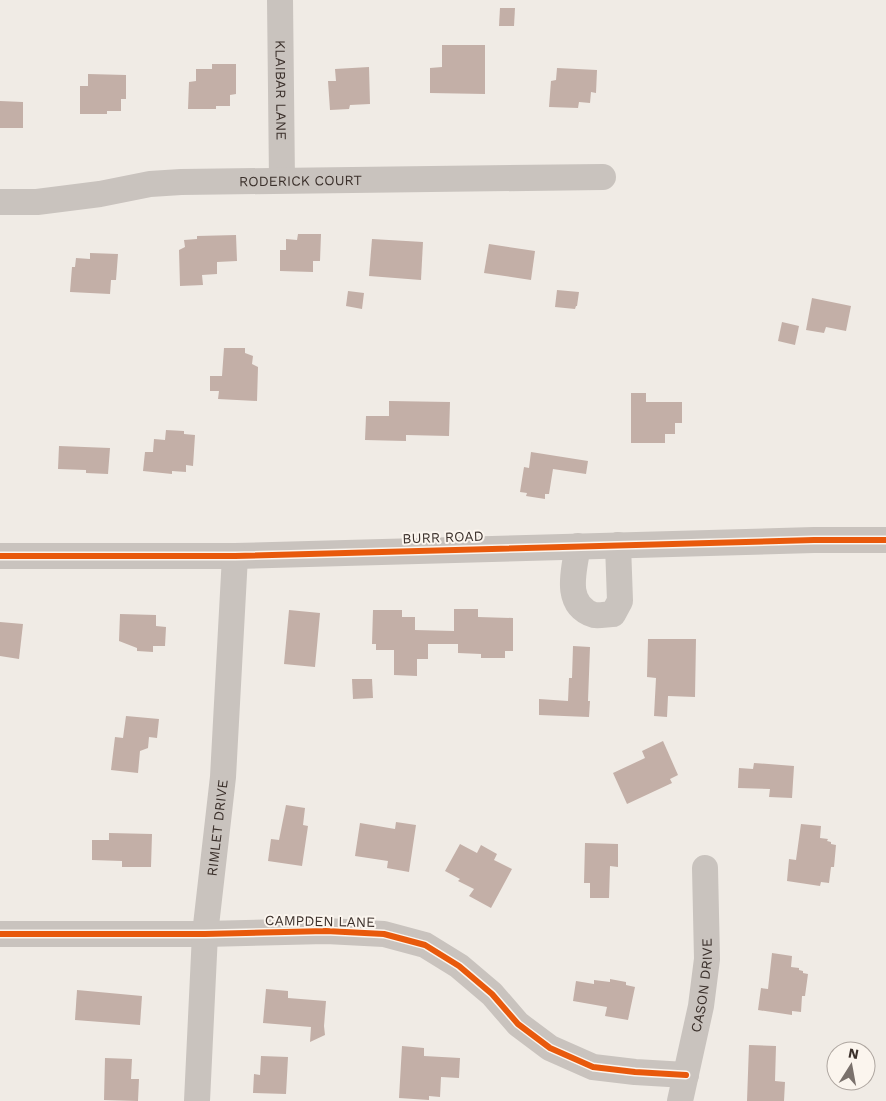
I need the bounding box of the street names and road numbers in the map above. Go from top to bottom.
street label: KLAIBAR LANE [272,40,290,140]
street label: RODERICK COURT [239,172,363,189]
street label: BURR ROAD [402,528,484,546]
street label: RIMLET DRIVE [204,779,231,877]
street label: CAMPDEN LANE [265,912,375,930]
street label: CASON DRIVE [687,938,715,1034]

